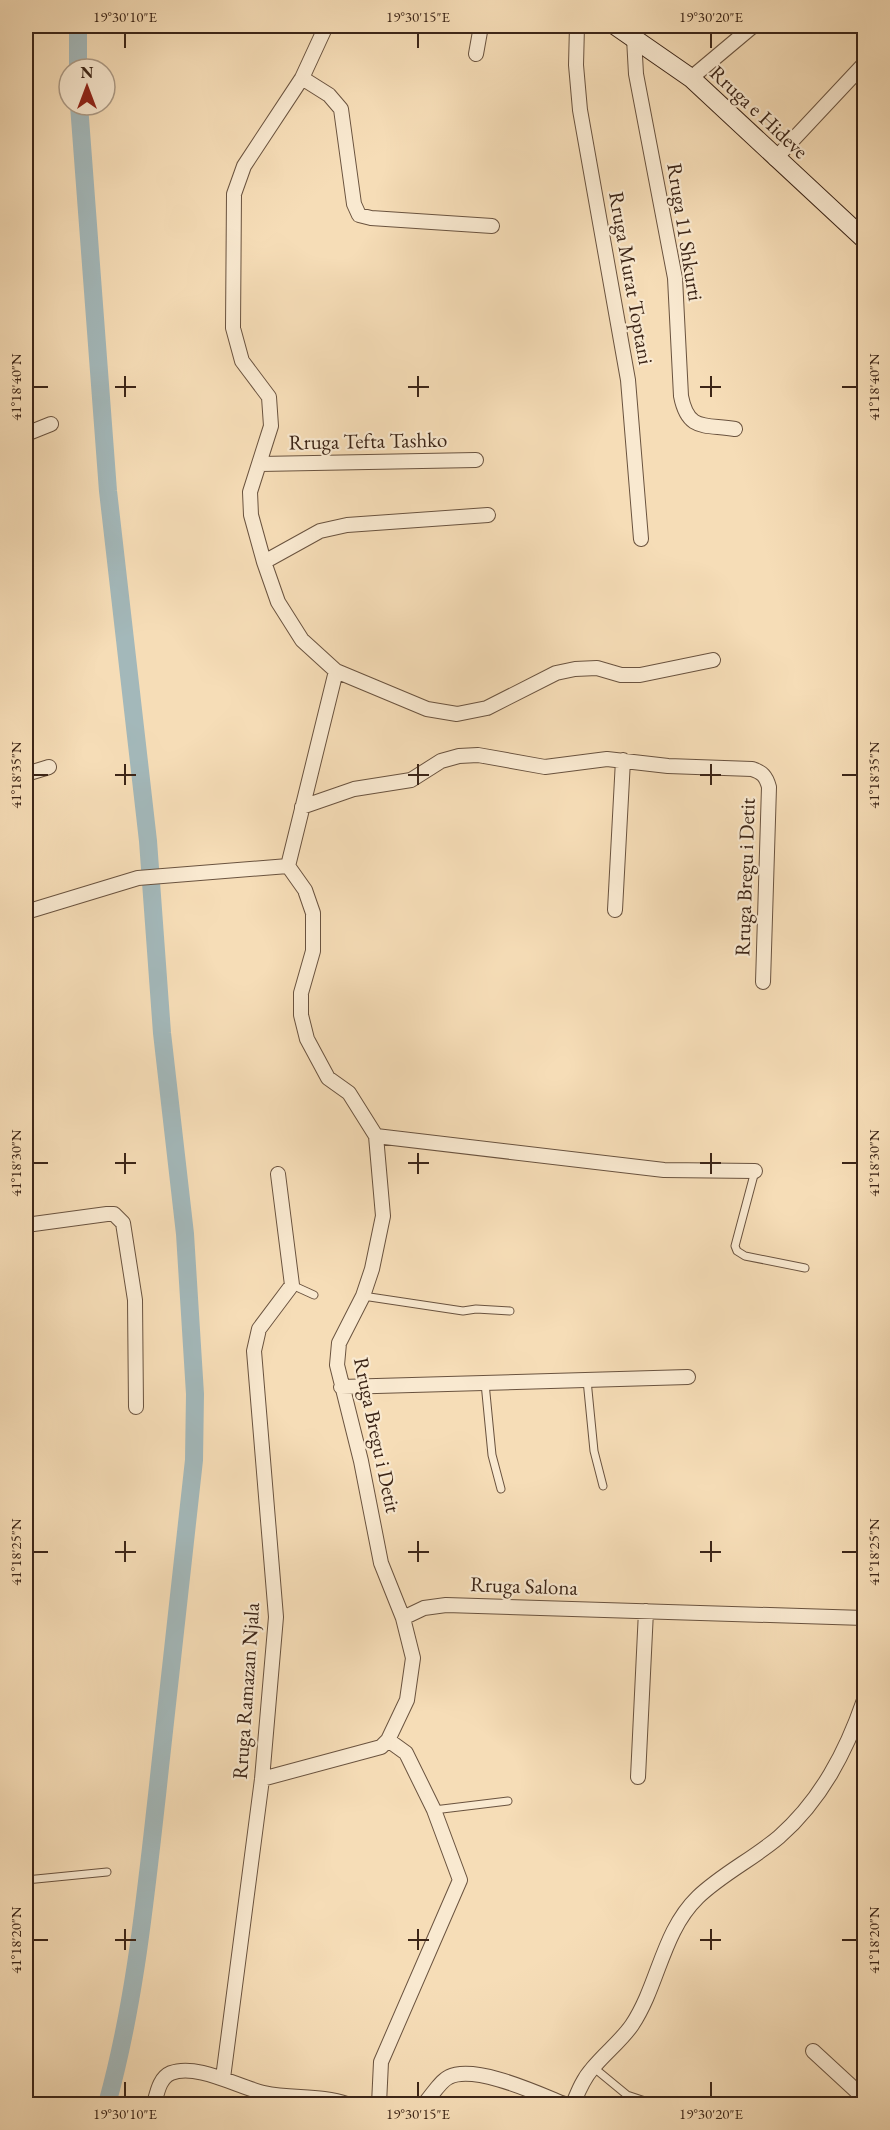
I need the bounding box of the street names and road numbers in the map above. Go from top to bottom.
street label: Rruga e Hideve [704,59,814,164]
street label: Rruga 11 Shkurti [661,161,710,303]
street label: Rruga Murat Toptani [603,189,660,367]
street label: Rruga Tefta Tashko [288,426,448,455]
street label: Rruga Bregu i Detit [728,797,761,957]
street label: Rruga Bregu i Detit [348,1355,407,1516]
street label: Rruga Salona [470,1570,579,1601]
street label: Rruga Ramazan Njala [226,1601,265,1780]

